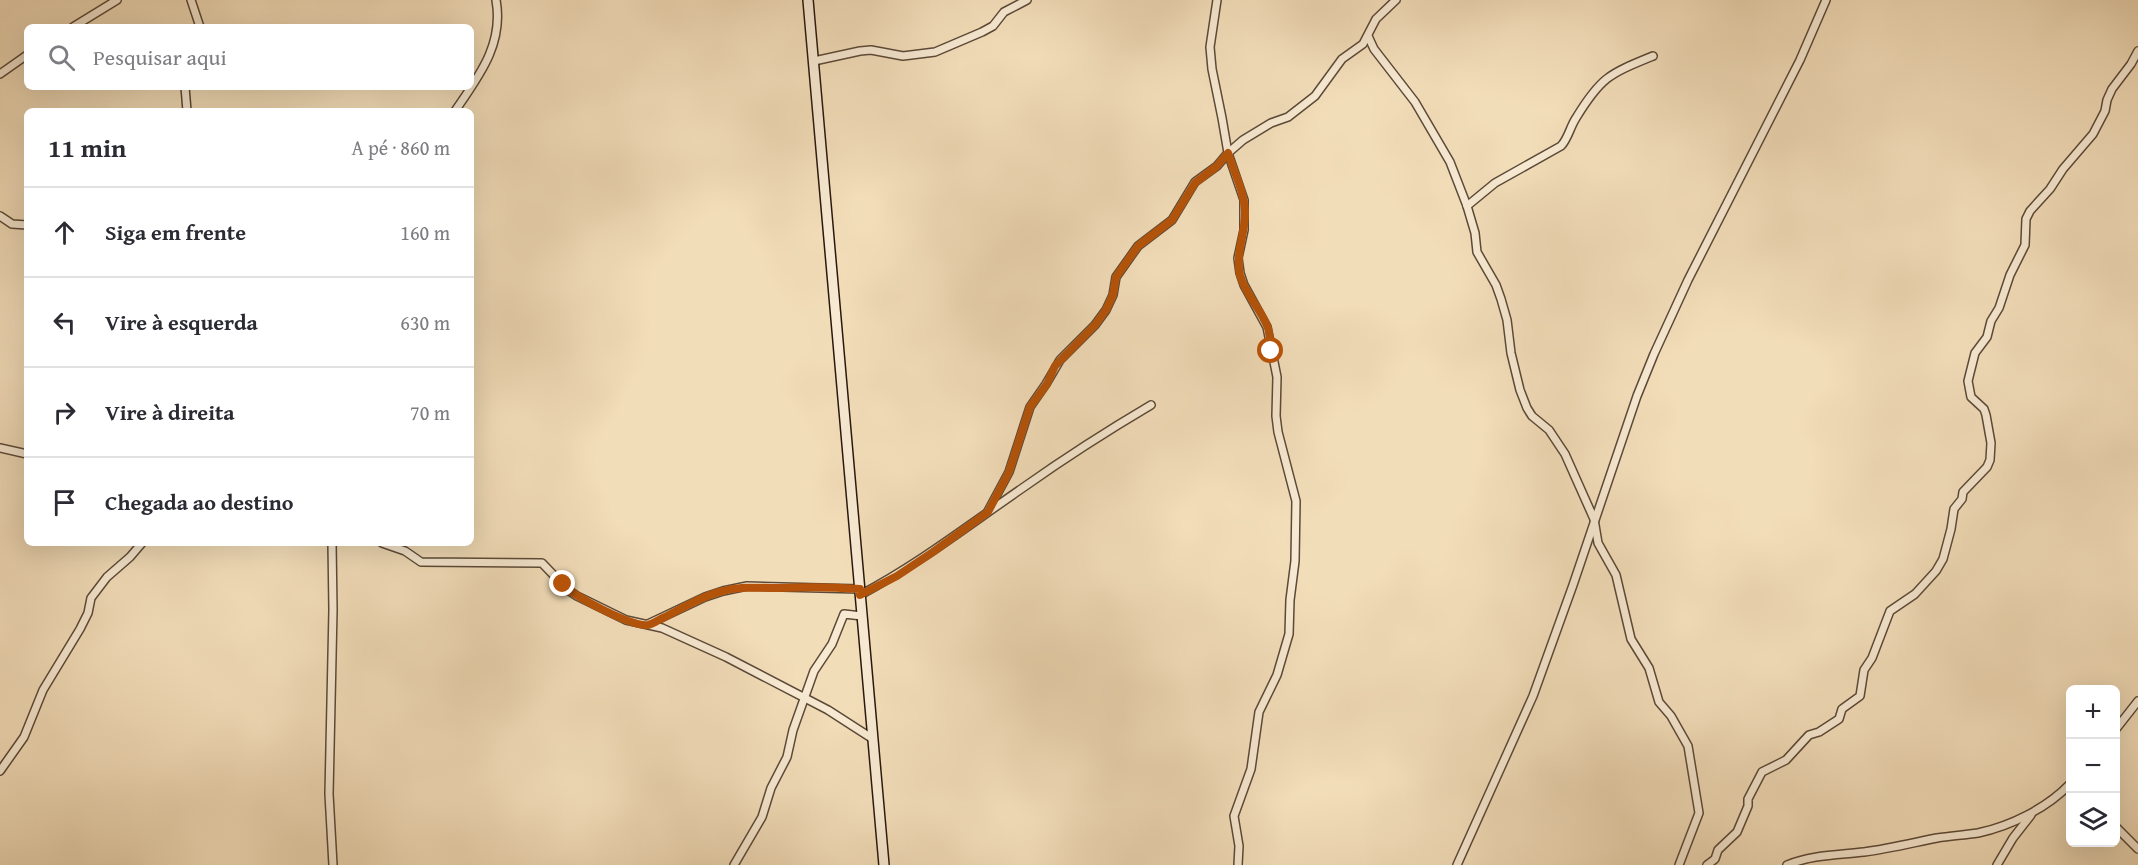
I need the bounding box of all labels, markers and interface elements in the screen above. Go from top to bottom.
search box [24,24,474,90]
icon: search [45,41,78,74]
text: Pesquisar aqui [93,41,227,73]
text: 11 min [48,128,126,167]
text: A pé · 860 m [352,133,450,162]
icon: ahead [48,216,81,249]
text: Siga em frente [105,216,246,248]
text: 160 m [400,218,450,247]
icon: left [48,306,81,339]
text: Vire à esquerda [105,306,258,338]
text: 630 m [400,308,450,337]
route start [1257,337,1283,363]
icon: right [48,396,81,429]
text: Vire à direita [105,396,235,428]
text: 70 m [410,398,450,427]
icon: arrive [48,486,81,519]
text: Chegada ao destino [105,486,293,518]
route end [549,570,575,596]
map controls [2066,685,2120,847]
button: + [2066,685,2120,739]
button: − [2066,739,2120,793]
button: layers [2066,793,2120,847]

